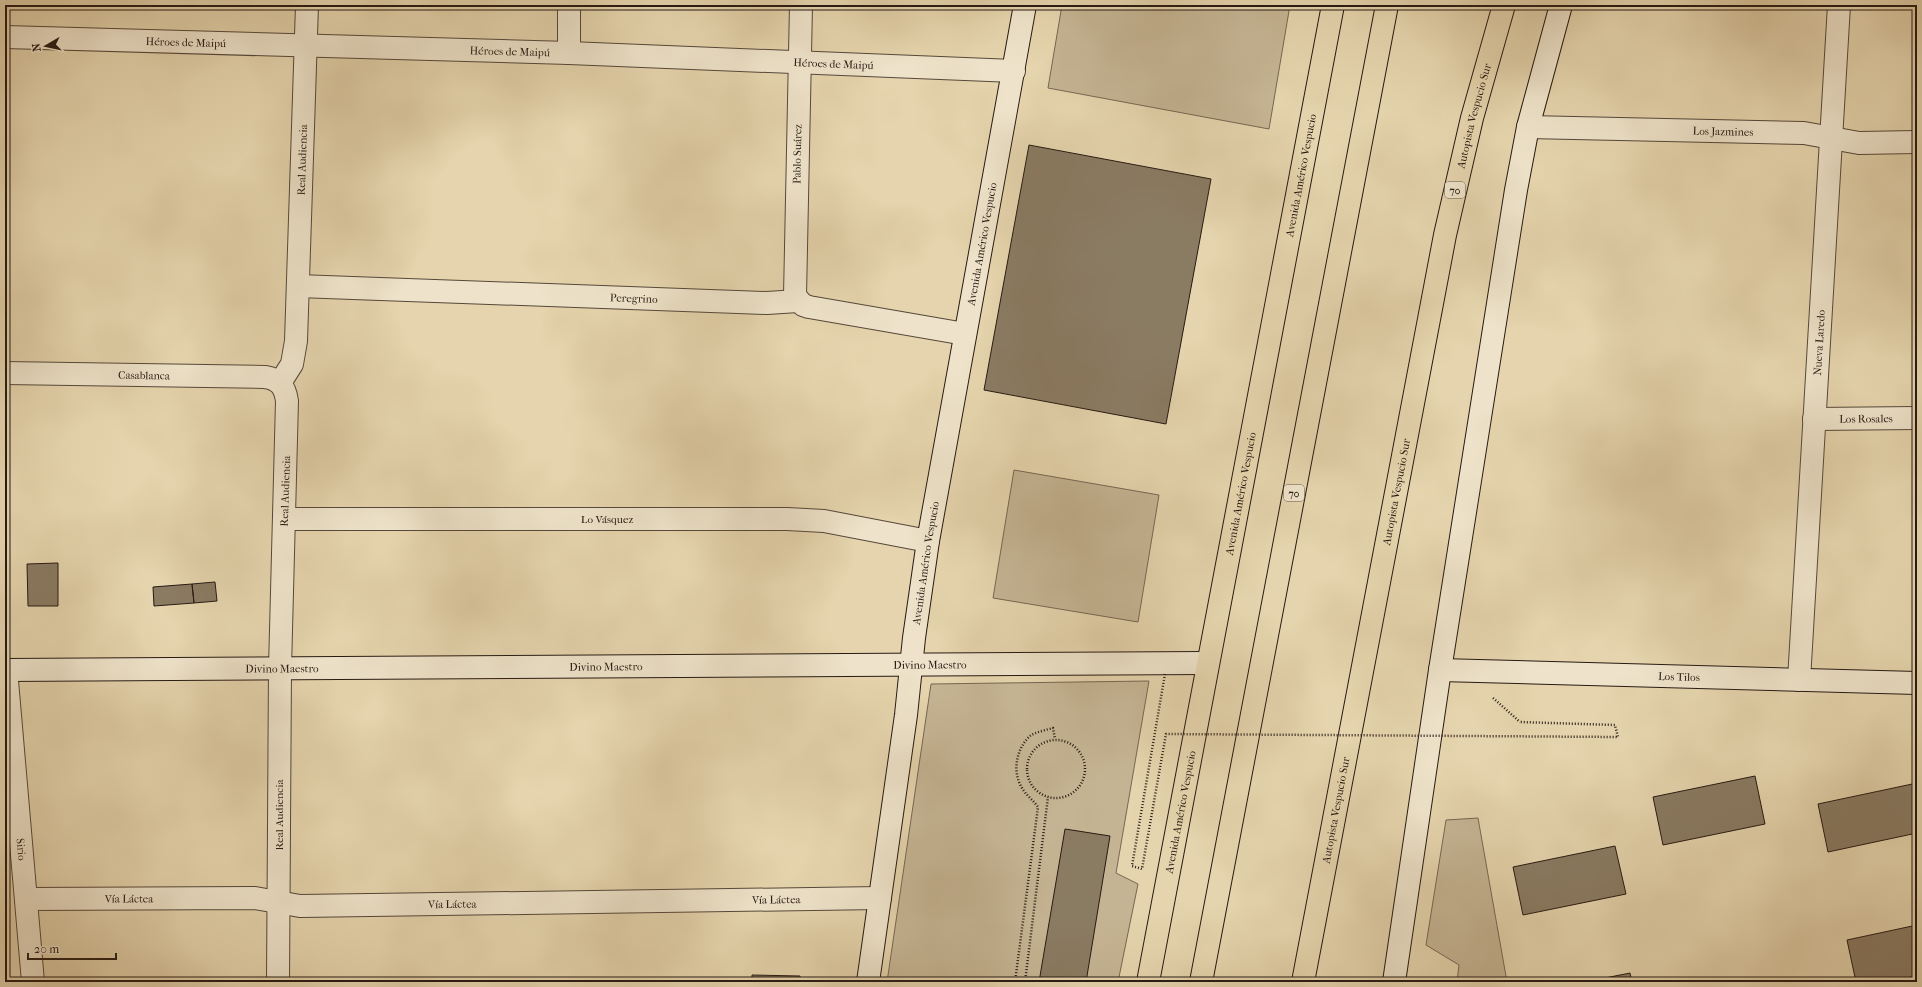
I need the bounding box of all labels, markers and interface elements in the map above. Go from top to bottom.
north arrow [26,26,66,66]
street label: Héroes de Maipú [146,35,227,50]
text: N [29,42,44,53]
street label: Héroes de Maipú [469,44,551,59]
street label: Héroes de Maipú [793,56,875,72]
street label: Autopista Vespucio Sur [1454,62,1494,171]
street label: Avenida Américo Vespucio [1283,113,1319,239]
street label: Real Audiencia [295,123,310,196]
street label: Pablo Suárez [790,124,805,184]
street label: Los Jazmines [1692,125,1753,139]
street label: Avenida Américo Vespucio [965,181,1000,308]
road number: 70 [1445,182,1465,198]
street label: Peregrino [610,291,658,306]
street label: Nueva Laredo [1811,309,1828,376]
street label: Casablanca [118,369,171,383]
street label: Los Rosales [1839,412,1893,426]
street label: Avenida Américo Vespucio [1223,431,1259,557]
street label: Autopista Vespucio Sur [1380,437,1413,547]
street label: Real Audiencia [278,454,293,527]
road number: 70 [1284,485,1304,501]
street label: Avenida Américo Vespucio [910,500,942,627]
street label: Lo Vásquez [581,513,633,526]
street label: Divino Maestro [893,658,967,672]
street label: Divino Maestro [569,660,643,674]
street label: Divino Maestro [245,662,319,676]
street label: Los Tilos [1658,670,1700,684]
street label: Avenida Américo Vespucio [1162,749,1199,876]
street label: Autopista Vespucio Sur [1320,756,1353,865]
street label: Real Audiencia [273,779,286,851]
street label: Sirio [14,838,29,861]
street label: Vía Láctea [104,892,154,906]
street label: Vía Láctea [751,893,802,907]
street label: Vía Láctea [427,898,478,911]
scale bar [28,935,116,961]
text: 20 m [34,942,59,956]

